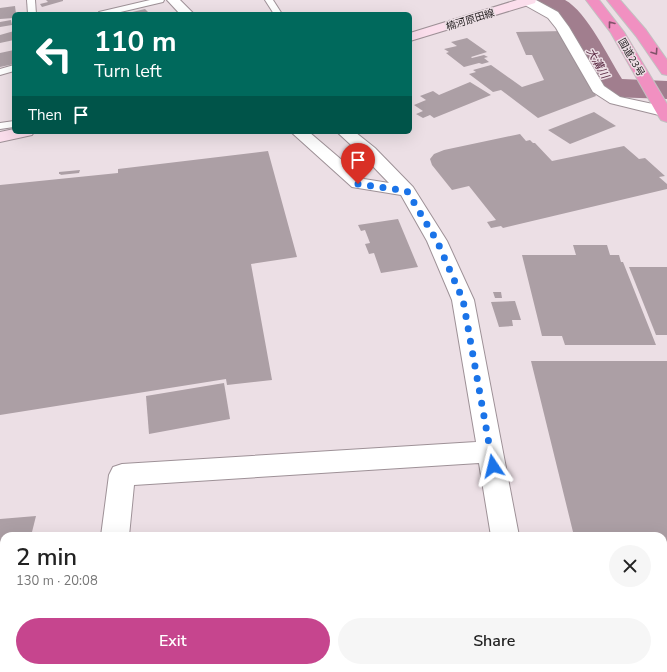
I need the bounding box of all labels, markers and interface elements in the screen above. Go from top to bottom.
street label: 楠河原田線 [444,6,496,34]
one-way arrow [609,22,616,29]
text: 110 m [94,23,177,61]
icon: left [28,28,80,80]
street label: 国道23号 [615,36,648,79]
water label: 大溝川 [583,45,613,82]
one-way arrow [650,48,657,55]
text: Turn left [94,59,162,83]
icon: arrive [70,104,92,126]
text: Then [28,105,62,125]
pin [341,143,375,184]
icon: arrive [347,149,369,171]
position arrow [472,445,514,487]
text: 2 min [16,541,77,573]
button: close [609,545,651,587]
text: 130 m · 20:08 [16,572,98,590]
button: Exit [16,618,330,664]
button: Share [338,618,651,664]

